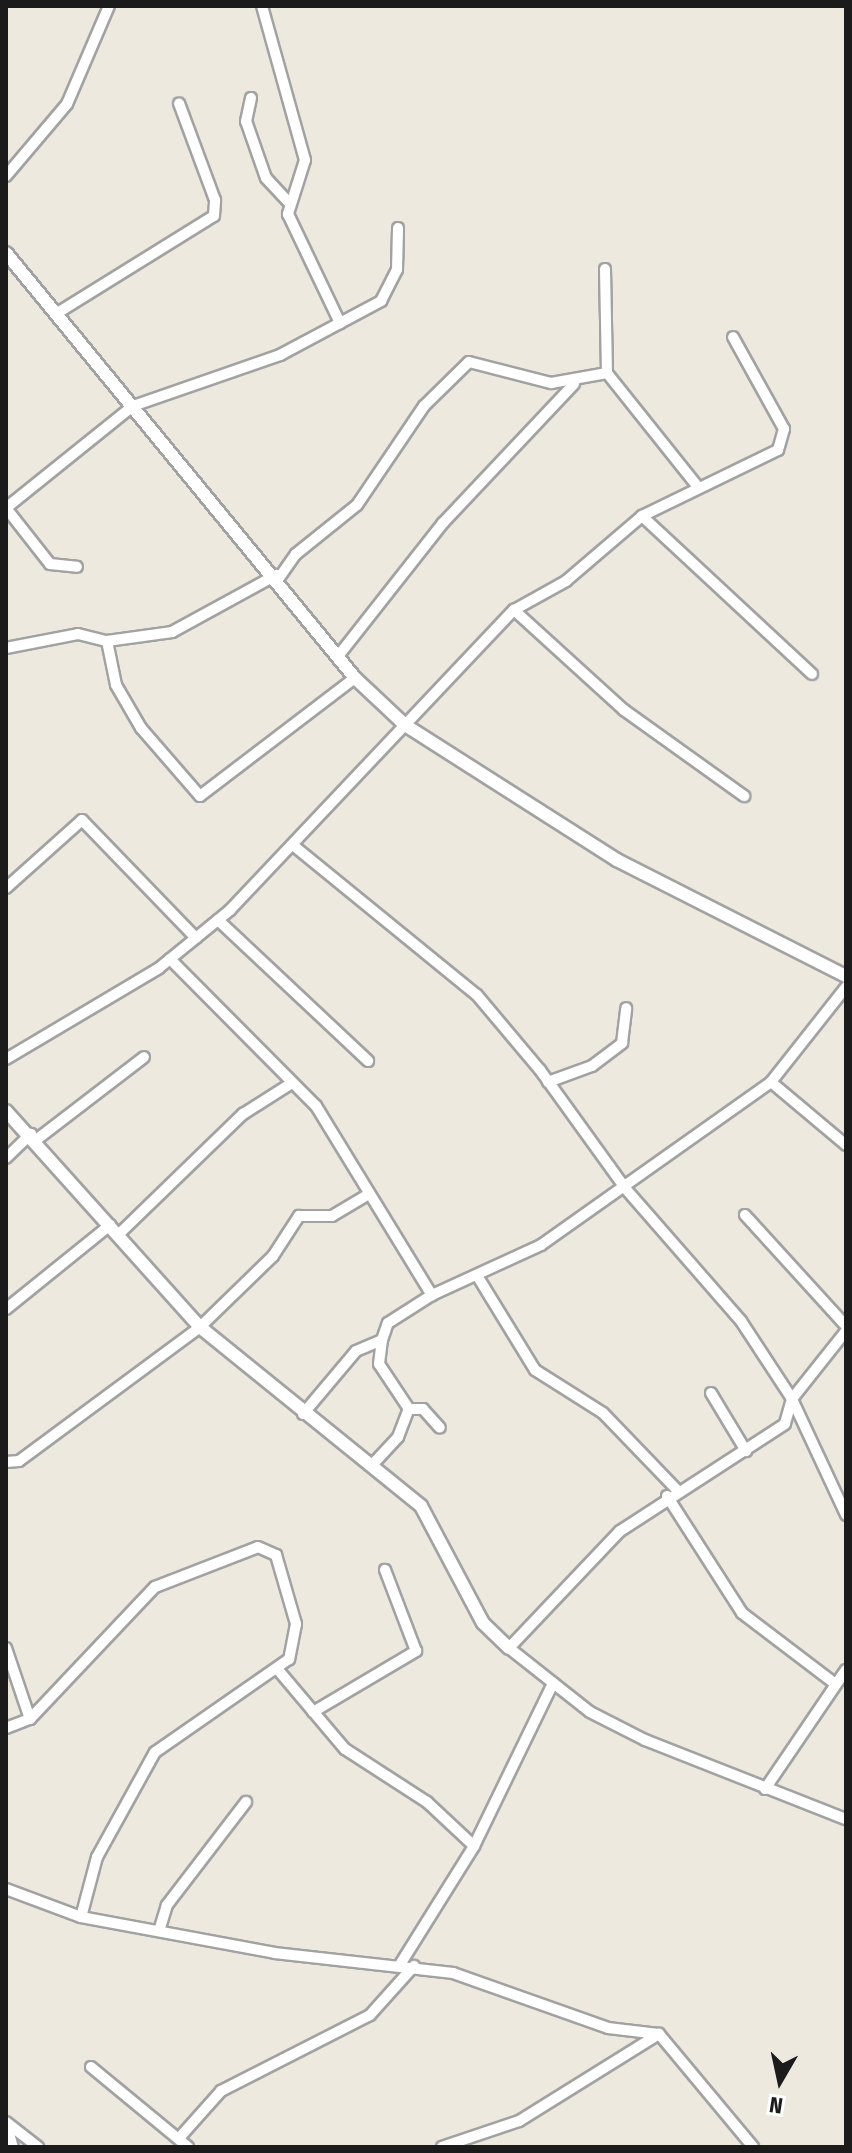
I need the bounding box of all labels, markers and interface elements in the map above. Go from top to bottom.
north arrow [740,2041,820,2121]
text: N [768,2091,785,2120]

